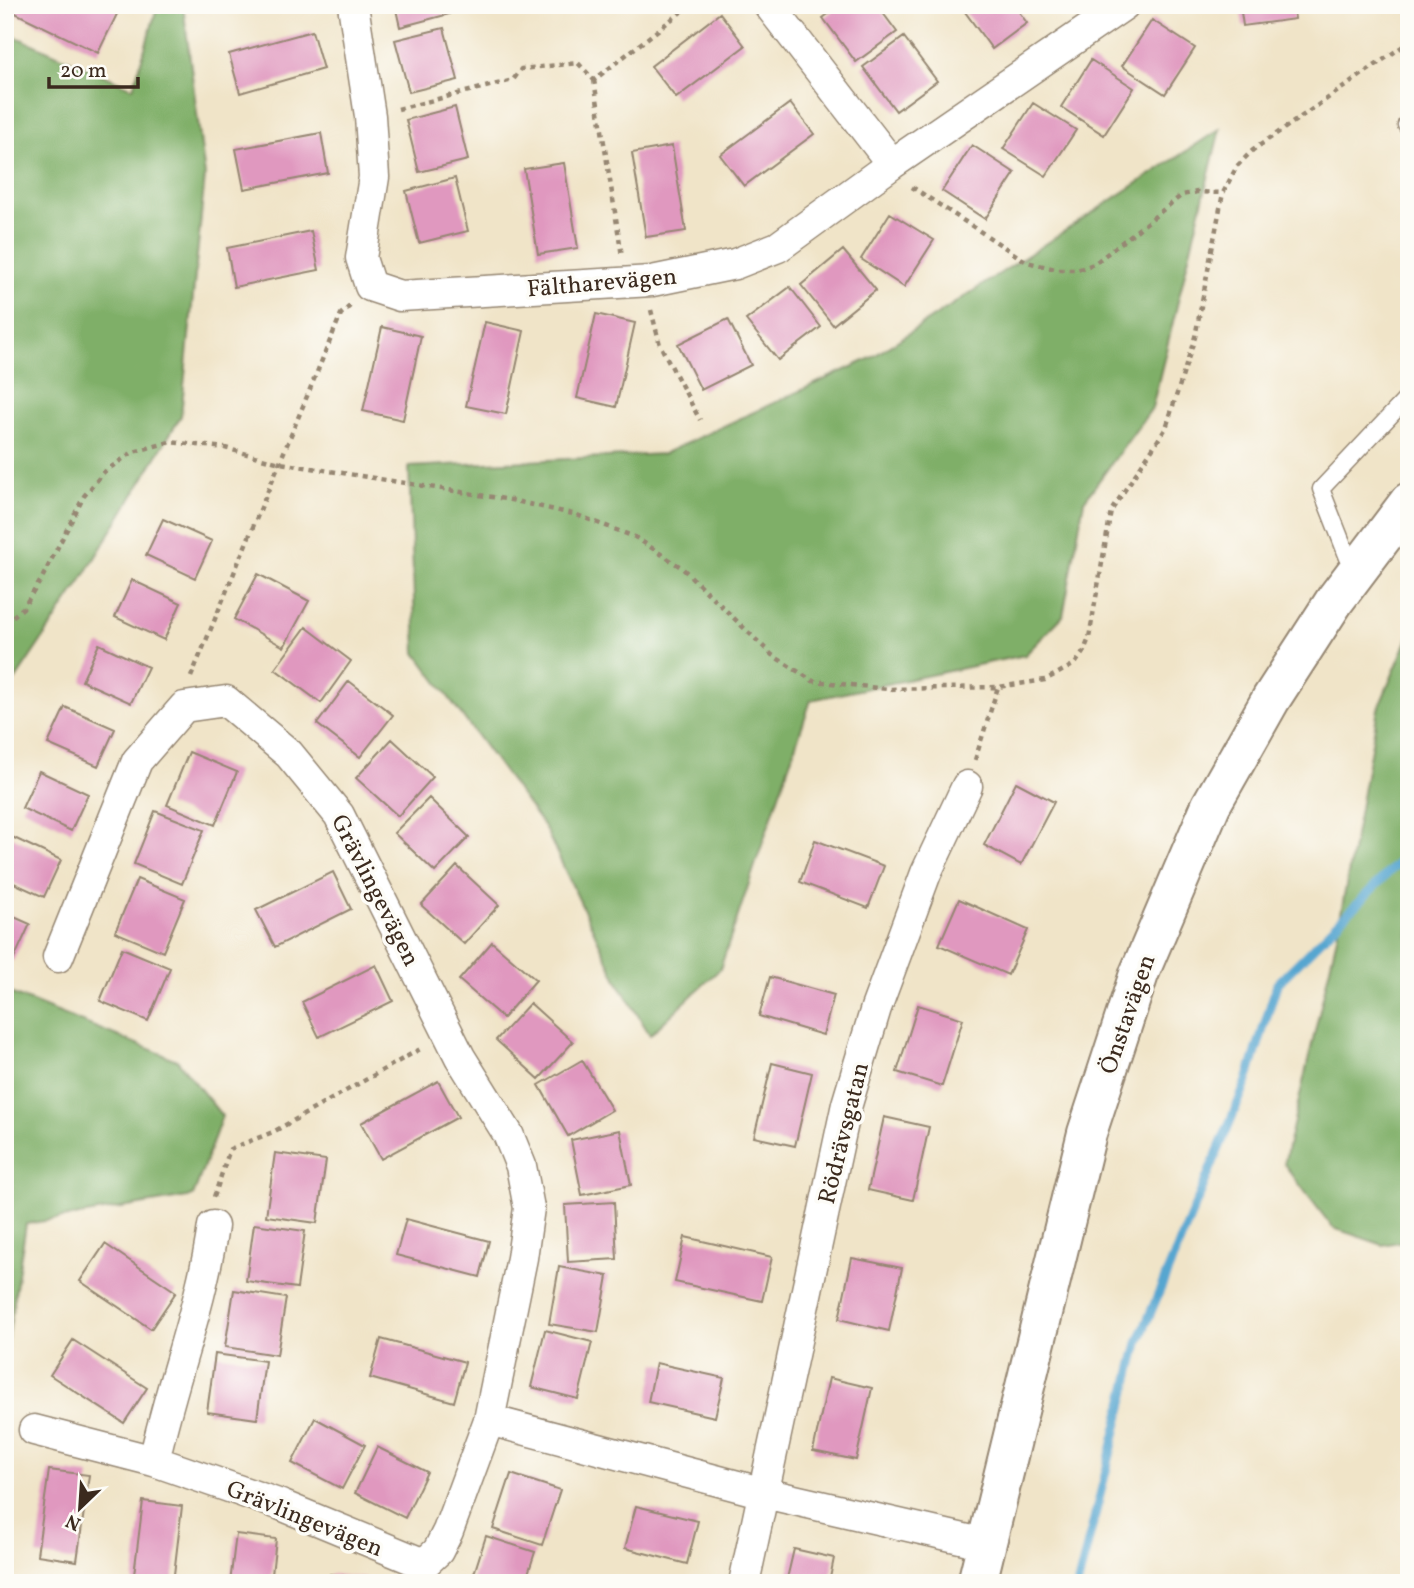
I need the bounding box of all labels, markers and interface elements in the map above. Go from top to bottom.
scale bar [49,46,138,90]
text: 20 m [60,57,106,86]
street label: Fältharevägen [526,261,679,307]
street label: Grävlingevägen [321,809,427,973]
street label: Önstavägen [1093,950,1165,1079]
street label: Rödrävsgatan [811,1059,879,1208]
north arrow [46,1472,116,1542]
street label: Grävlingevägen [221,1473,388,1567]
text: N [62,1507,85,1536]

